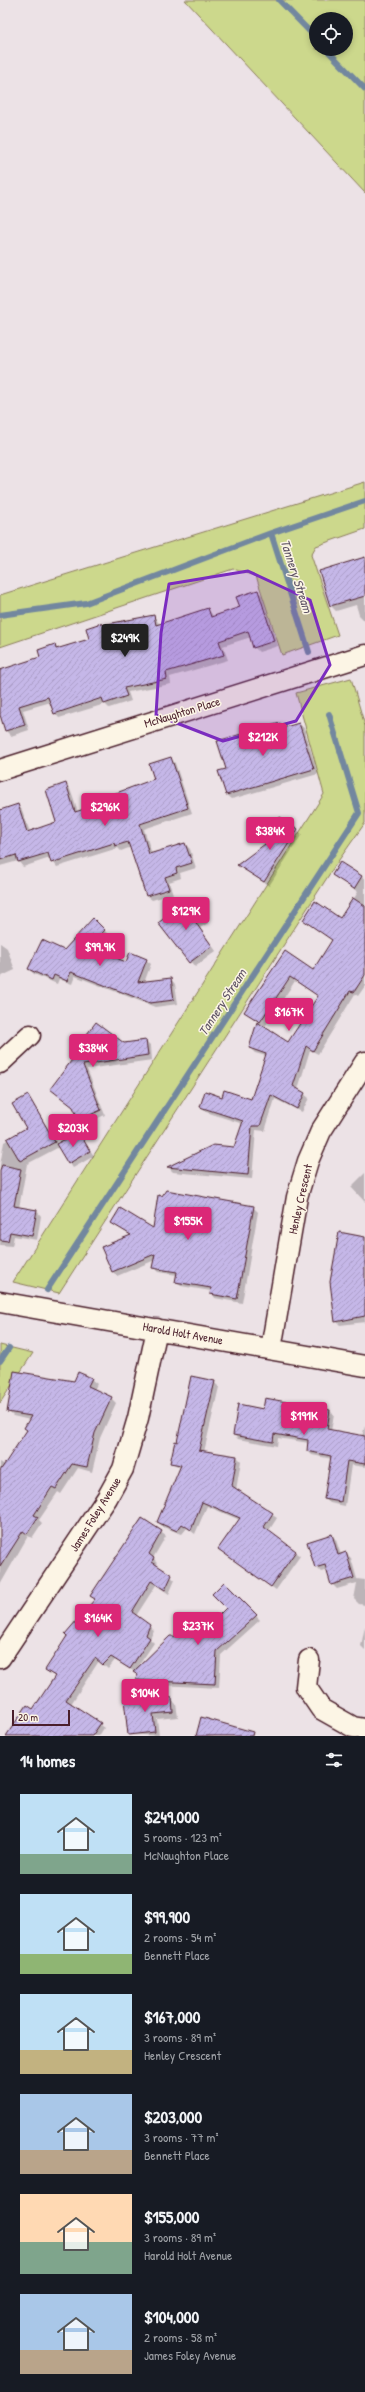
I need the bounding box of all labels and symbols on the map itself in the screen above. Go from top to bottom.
water label: Tannery Stream [277,537,318,616]
pin: $249K [97,624,153,658]
street label: McNaughton Place [142,692,222,732]
pin: $212K [235,723,291,757]
pin: $296K [77,793,133,827]
pin: $384K [242,817,298,851]
pin: $129K [158,897,214,931]
pin: $99.9K [67,933,133,967]
water label: Tannery Stream [194,964,251,1039]
pin: $167K [261,998,317,1032]
pin: $384K [65,1034,121,1068]
pin: $203K [45,1114,101,1148]
street label: Henley Crescent [284,1162,316,1236]
pin: $155K [160,1207,216,1241]
street label: Harold Holt Avenue [141,1318,225,1348]
pin: $191K [276,1402,332,1436]
street label: James Foley Avenue [65,1473,125,1555]
pin: $164K [70,1604,126,1638]
pin: $237K [170,1612,226,1646]
pin: $104K [117,1679,173,1713]
scale bar [12,1708,70,1727]

